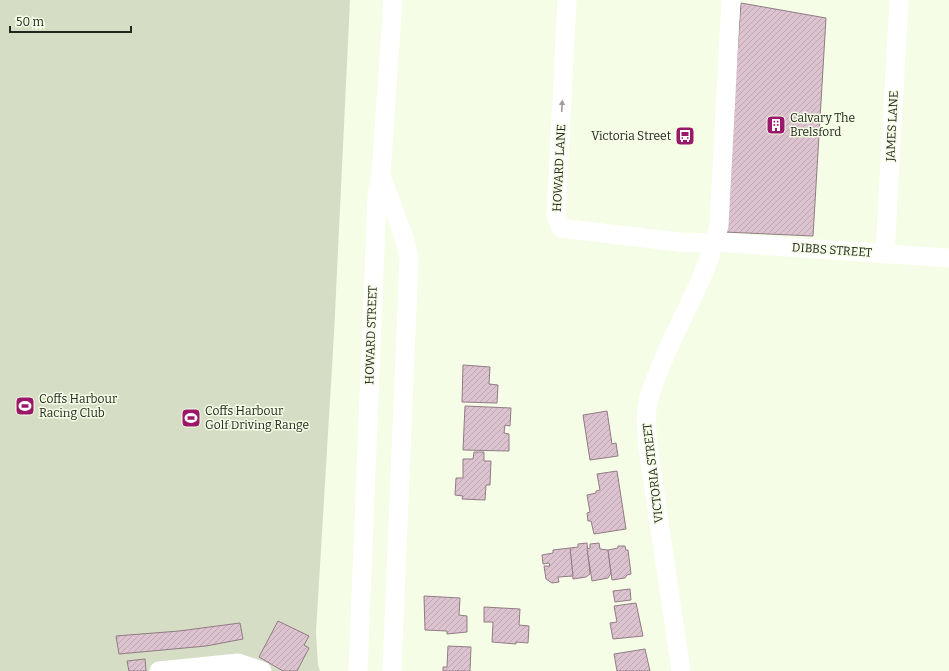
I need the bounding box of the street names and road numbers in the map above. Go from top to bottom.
street label: JAMES LANE [883,90,901,163]
street label: HOWARD LANE [550,124,568,212]
street label: DIBBS STREET [791,240,873,260]
street label: HOWARD STREET [362,285,380,385]
street label: VICTORIA STREET [640,422,666,524]

